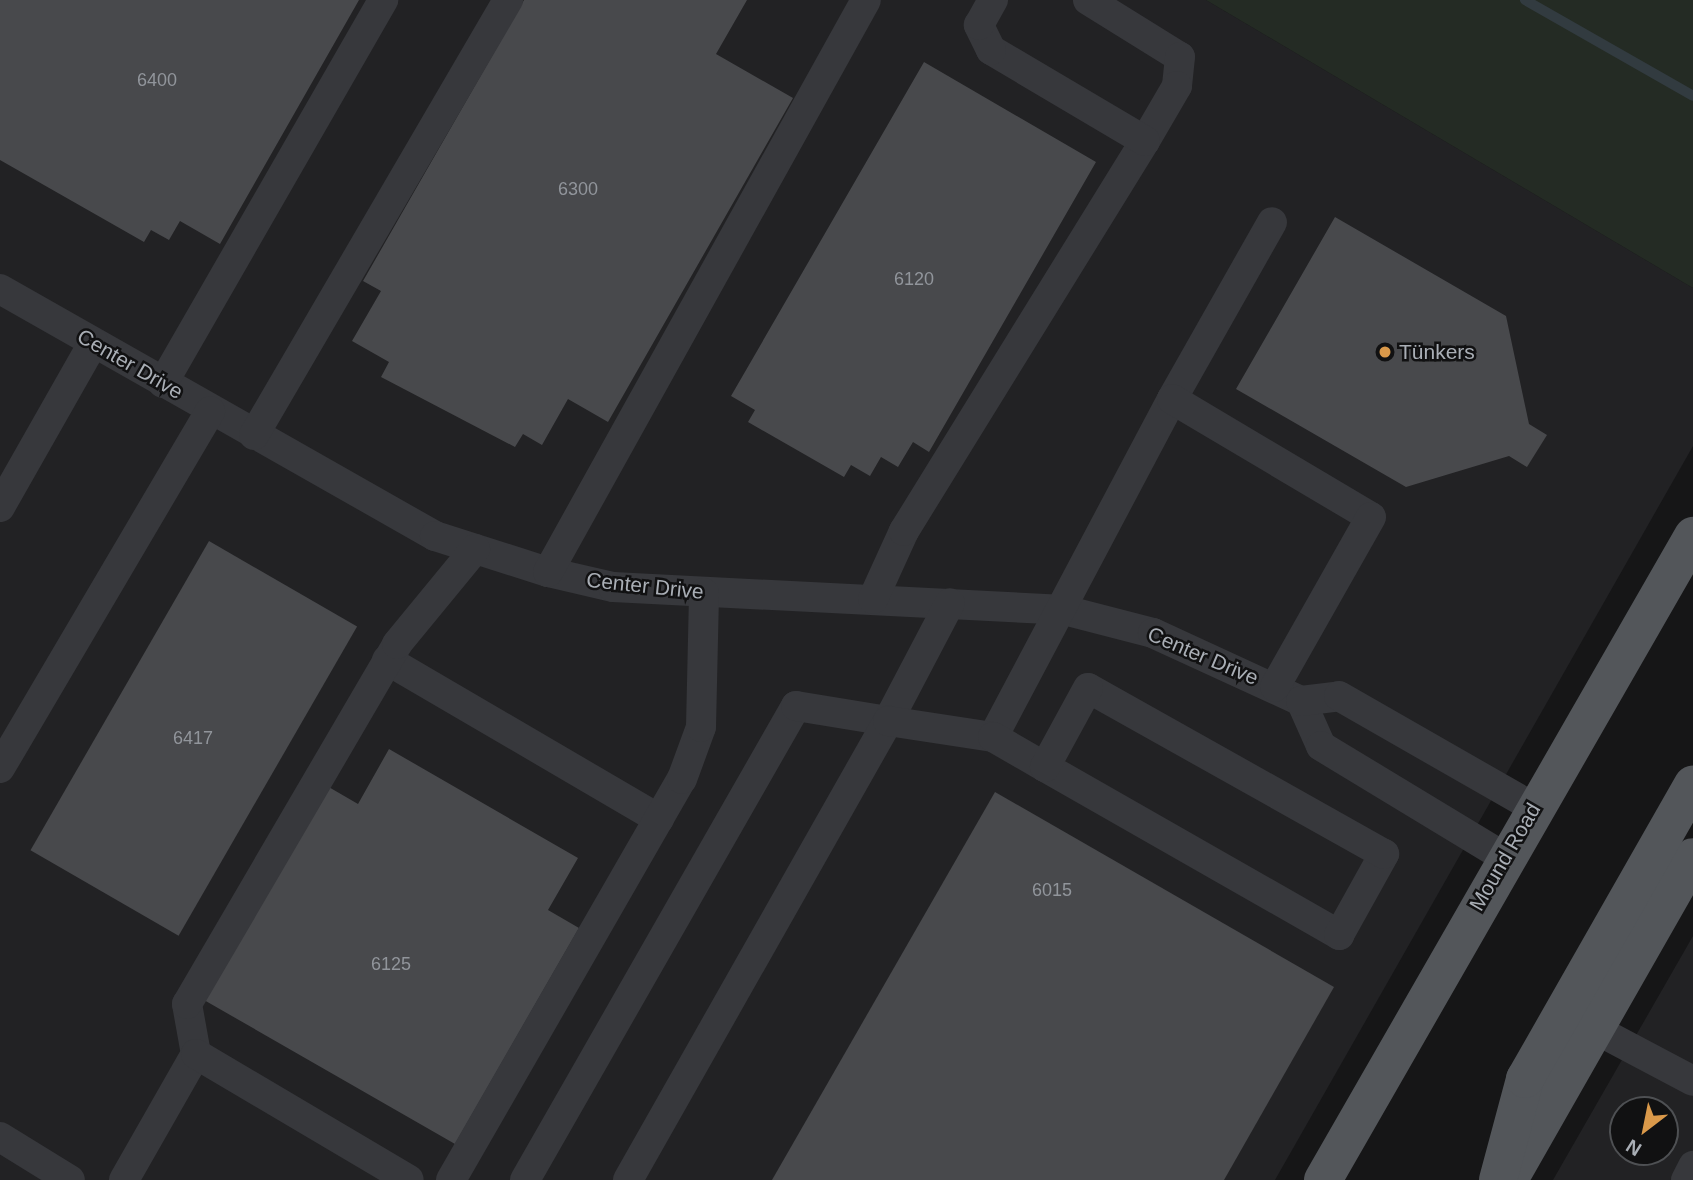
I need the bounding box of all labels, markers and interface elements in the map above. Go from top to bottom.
house number: 6400 [137,69,177,91]
house number: 6300 [558,178,598,200]
house number: 6120 [894,268,934,290]
street label: Center Drive [73,324,187,404]
place label: Tünkers [1399,339,1475,365]
marker: Tünkers [1377,344,1393,360]
street label: Center Drive [585,567,705,605]
street label: Center Drive [1144,621,1262,691]
house number: 6417 [173,727,213,749]
street label: Mound Road [1464,799,1546,915]
house number: 6015 [1032,879,1072,901]
house number: 6125 [371,953,411,975]
north arrow [1609,1096,1679,1166]
text: N [1622,1135,1645,1160]

